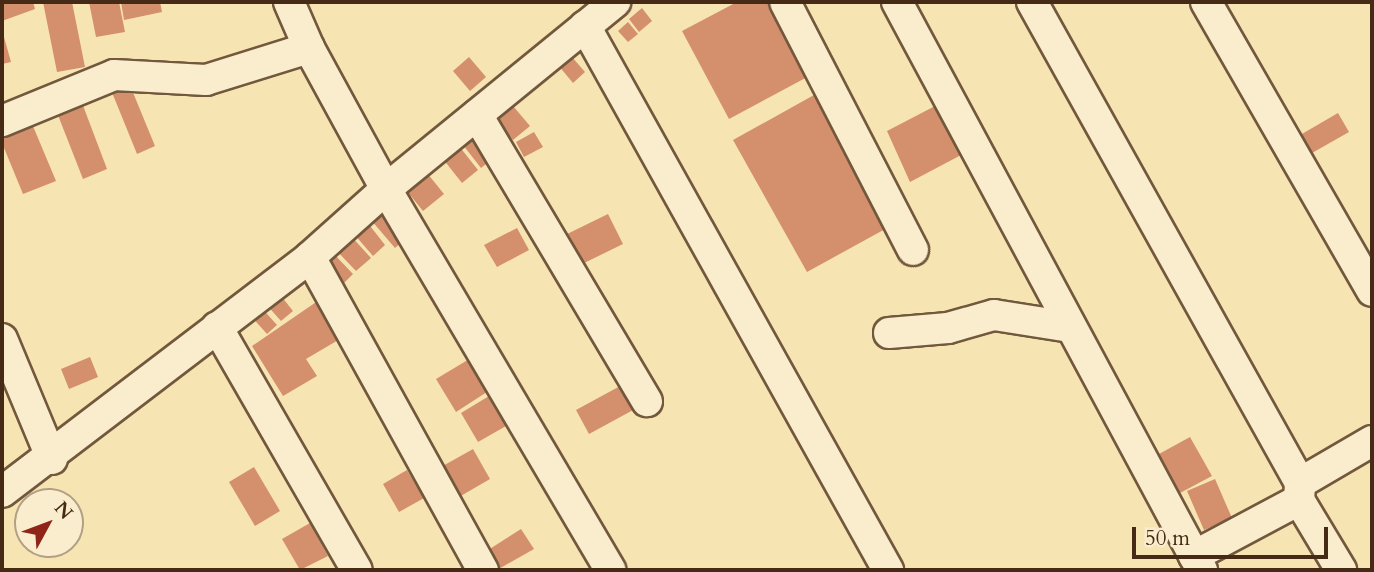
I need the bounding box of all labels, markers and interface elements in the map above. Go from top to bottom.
north arrow [14,488,84,558]
text: N [48,496,79,525]
scale bar [1136,512,1332,556]
text: 50 m [1145,524,1190,553]

